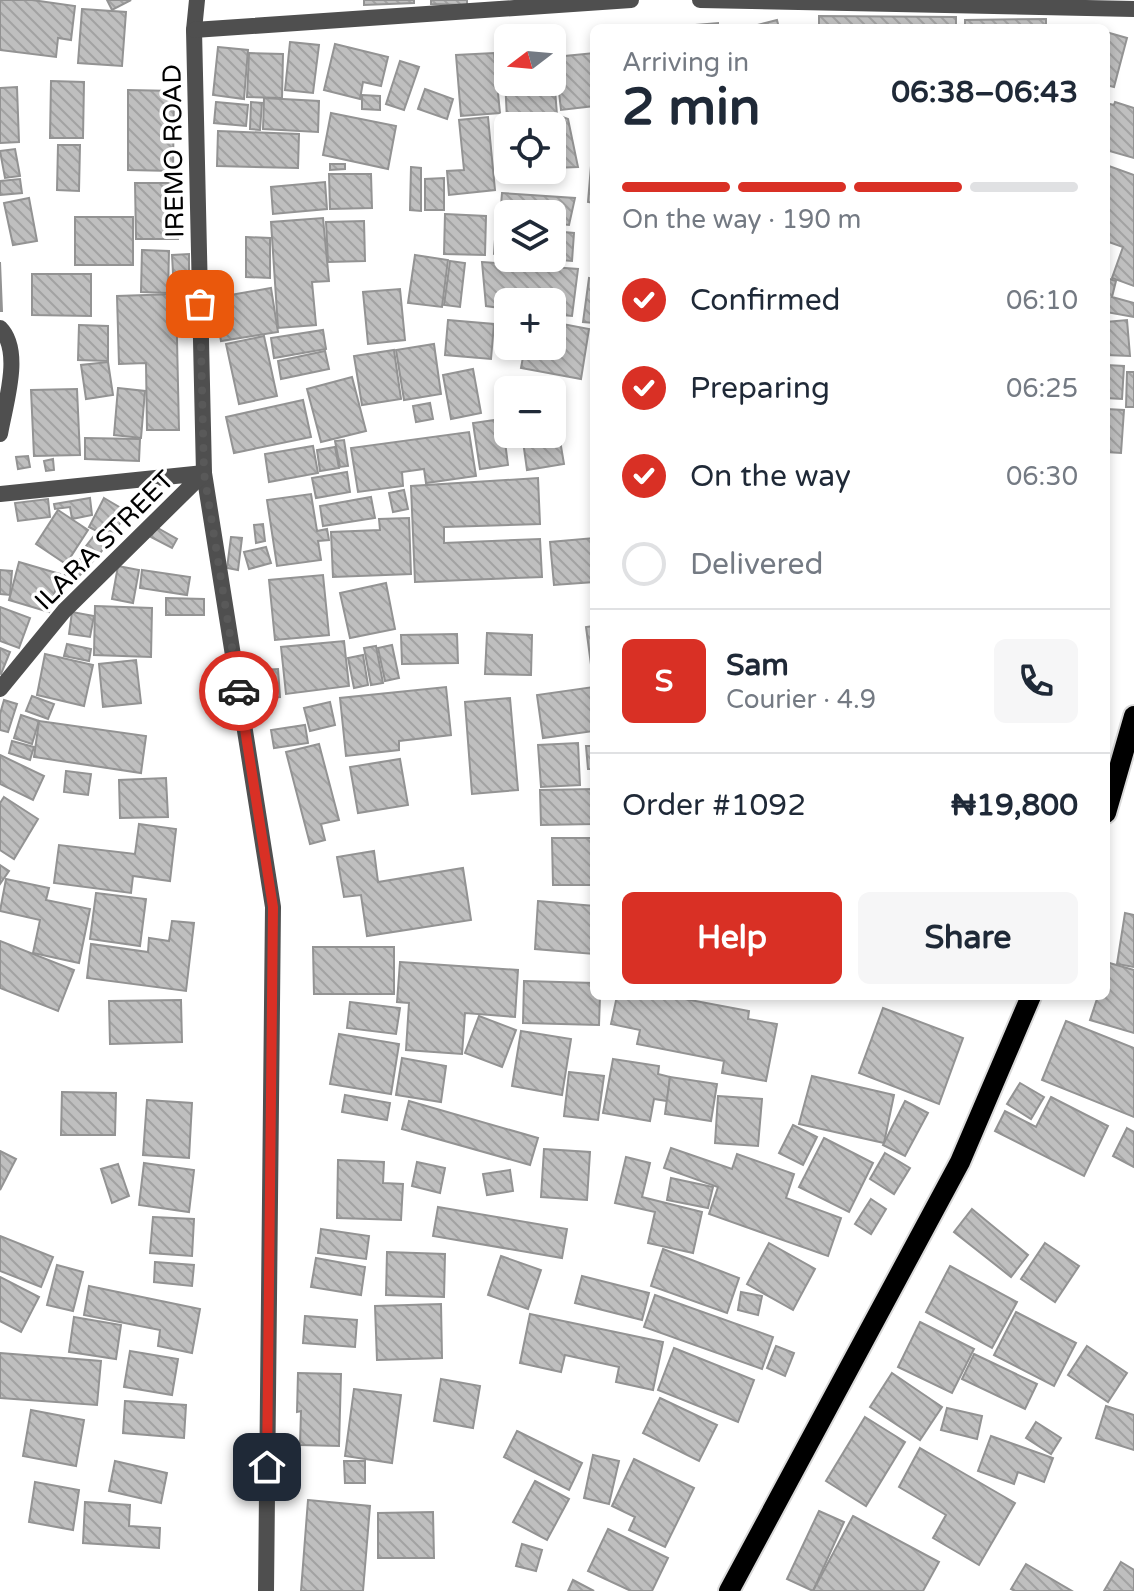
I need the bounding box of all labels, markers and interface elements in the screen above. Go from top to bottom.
north arrow [494,24,566,96]
map controls [494,24,566,448]
text: Arriving in [622,47,749,78]
street label: IREMO ROAD [156,64,191,238]
text: 06:38–06:43 [891,74,1078,111]
text: 2 min [622,76,761,139]
button: locate [494,112,566,184]
button: layers [494,200,566,272]
text: On the way · 190 m [622,204,861,235]
pin [166,270,234,338]
icon: check [622,278,666,322]
icon: bag [178,282,222,326]
text: Confirmed [690,282,841,319]
text: 06:10 [1006,285,1078,316]
button: + [494,288,566,360]
icon: check [622,366,666,410]
text: Preparing [690,370,830,407]
text: 06:25 [1006,373,1078,404]
button: − [494,376,566,448]
icon: check [622,454,666,498]
text: On the way [690,458,851,495]
text: 06:30 [1006,461,1078,492]
street label: ILARA STREET [28,464,181,616]
text: Delivered [690,546,824,583]
button: phone [994,639,1078,723]
text: Sam [726,647,789,684]
courier [199,651,279,731]
text: S [655,663,673,700]
icon: car [217,669,261,713]
text: Courier · 4.9 [726,684,876,715]
text: Order #1092 [622,787,806,824]
text: ₦19,800 [951,787,1078,824]
button: Help [622,892,842,984]
button: Share [858,892,1078,984]
pin [233,1433,301,1501]
icon: home [245,1445,289,1489]

